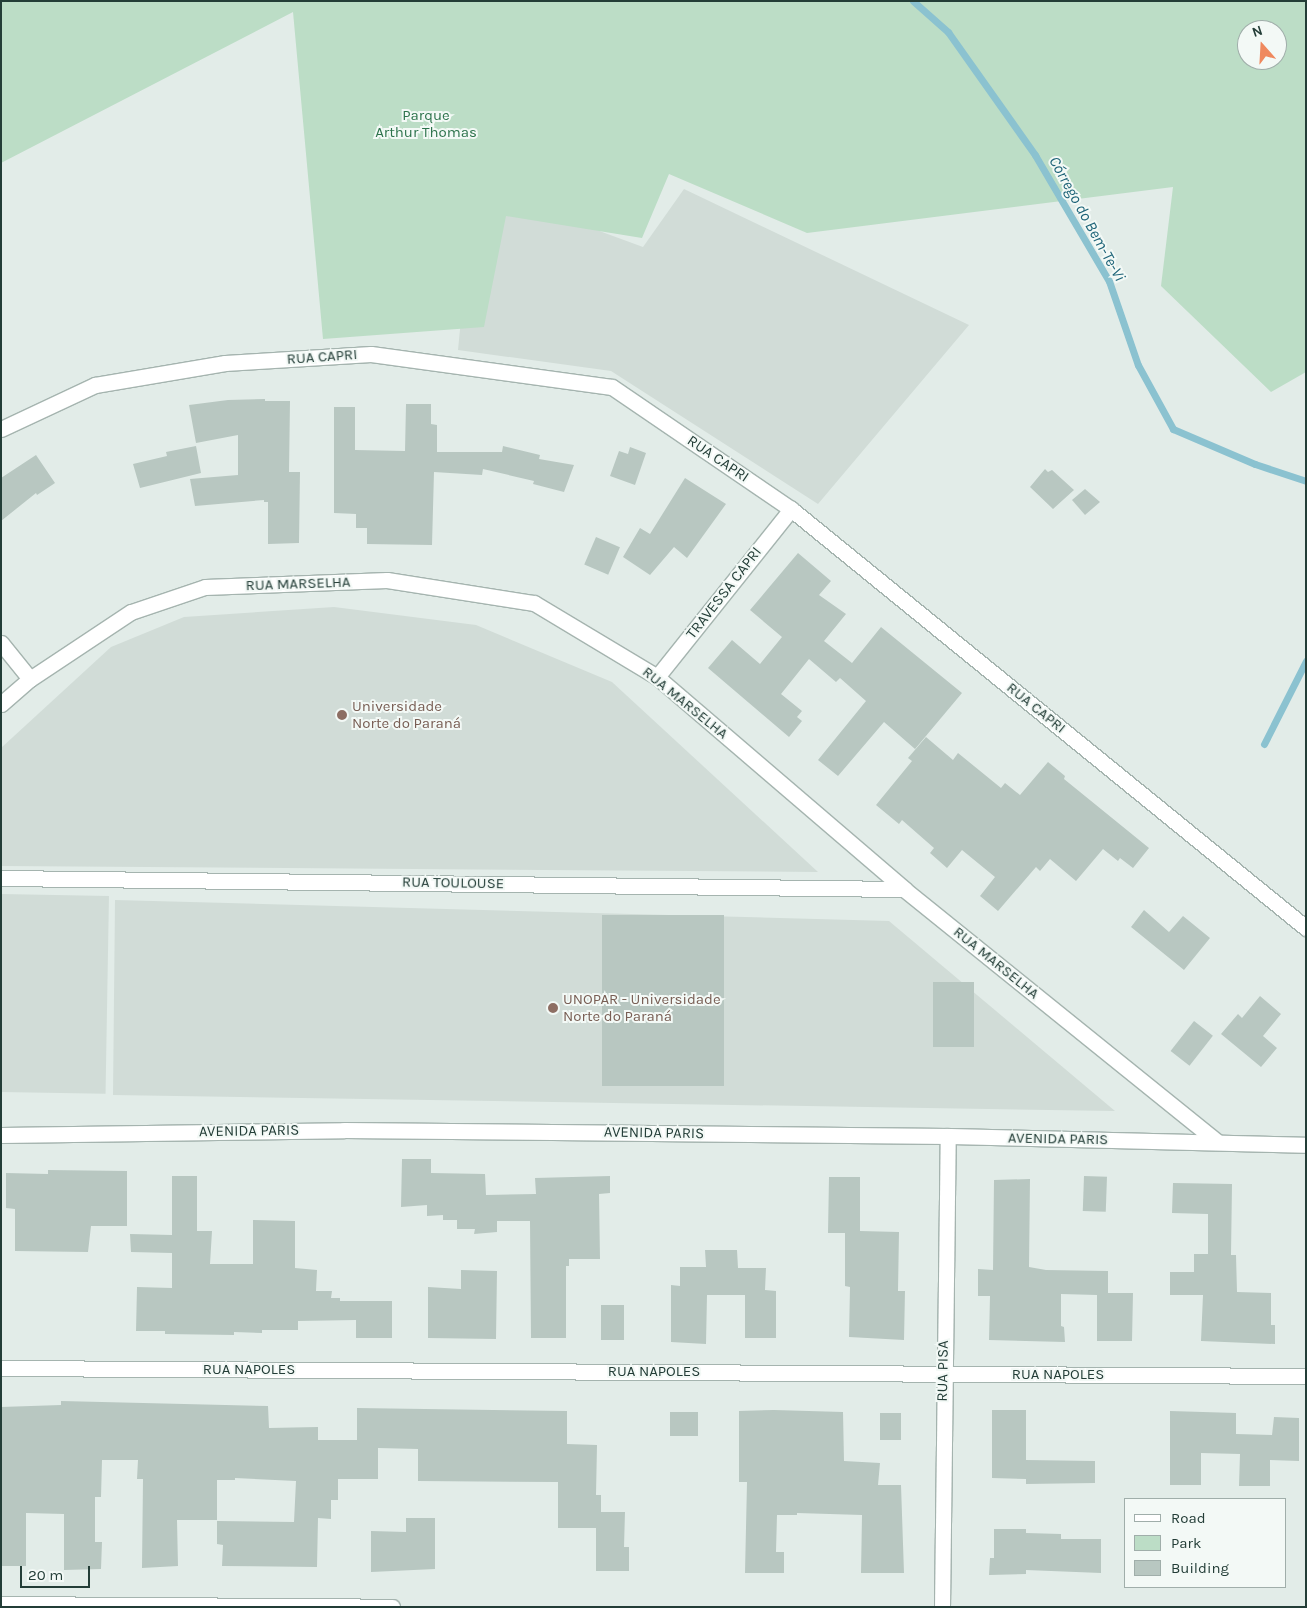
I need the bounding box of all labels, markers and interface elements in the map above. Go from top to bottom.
north arrow [1237,20,1287,70]
text: N [1250,22,1265,41]
park label: Parque Arthur Thomas [375,106,477,141]
water label: Córrego do Bem-Te-Vi [1045,153,1129,285]
street label: RUA CAPRI [286,346,358,368]
street label: RUA CAPRI [684,432,752,486]
street label: TRAVESSA CAPRI [683,543,765,643]
street label: RUA MARSELHA [245,573,351,595]
street label: RUA MARSELHA [639,663,731,743]
street label: RUA CAPRI [1003,679,1069,737]
place label: Universidade Norte do Paraná [352,697,461,732]
marker: Universidade Norte do Paraná [336,709,348,721]
street label: RUA TOULOUSE [402,873,504,893]
street label: RUA MARSELHA [950,923,1042,1003]
place label: UNOPAR - Universidade Norte do Paraná [563,990,721,1025]
marker: UNOPAR - Universidade Norte do Paraná [547,1002,559,1014]
street label: AVENIDA PARIS [199,1121,299,1141]
street label: AVENIDA PARIS [604,1123,704,1143]
street label: AVENIDA PARIS [1008,1129,1108,1149]
street label: RUA PISA [933,1340,953,1402]
street label: RUA NAPOLES [203,1361,295,1379]
street label: RUA NAPOLES [608,1363,700,1381]
street label: RUA NAPOLES [1012,1366,1104,1384]
legend [1124,1498,1287,1588]
text: Road [1171,1509,1206,1527]
text: Park [1171,1534,1201,1552]
scale bar [22,1556,92,1588]
text: Building [1171,1559,1229,1577]
text: 20 m [28,1566,63,1584]

